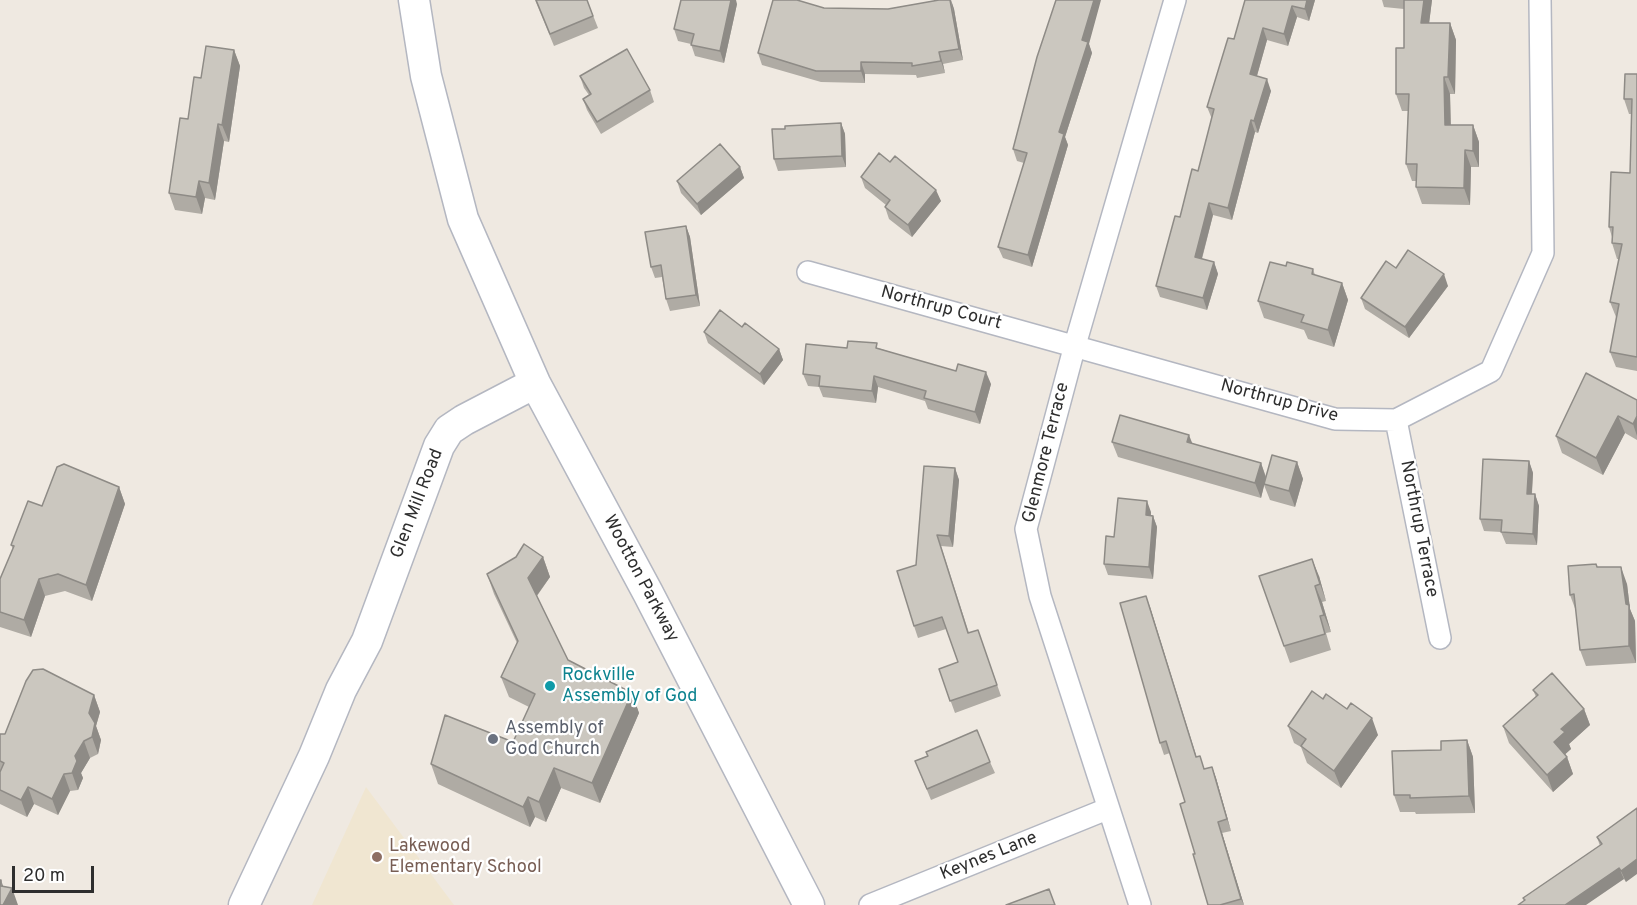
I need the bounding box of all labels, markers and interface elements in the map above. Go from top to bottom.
street label: Northrup Court [878,282,1004,336]
street label: Northrup Drive [1218,376,1340,428]
street label: Glenmore Terrace [1019,380,1075,526]
street label: Glen Mill Road [387,446,449,562]
street label: Northrup Terrace [1394,459,1442,599]
street label: Wootton Parkway [597,512,683,646]
place label: Rockville Assembly of God [562,665,697,708]
marker: Rockville Assembly of God [543,679,557,693]
place label: Assembly of God Church [505,718,603,760]
marker: Assembly of God Church [486,732,500,746]
street label: Keynes Lane [937,828,1041,886]
place label: Lakewood Elementary School [389,836,542,878]
marker: Lakewood Elementary School [370,850,384,864]
scale bar [15,854,98,892]
text: 20 m [23,865,65,888]

